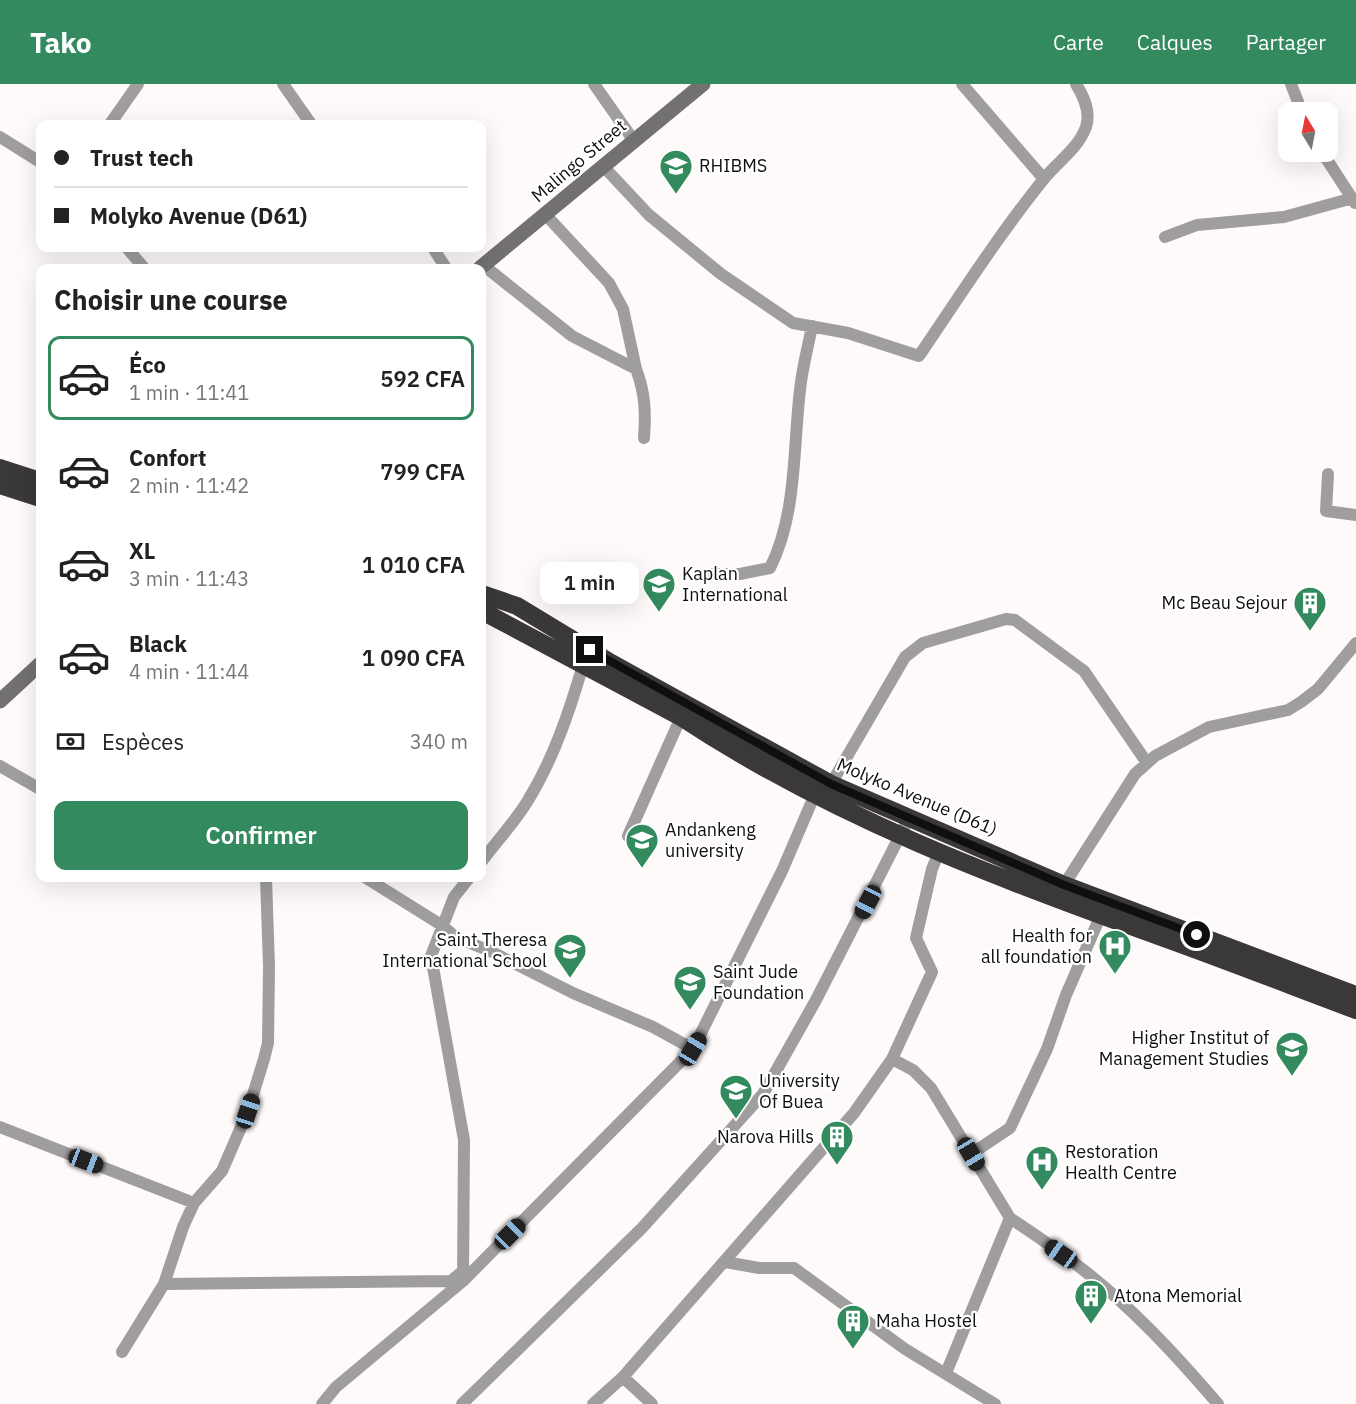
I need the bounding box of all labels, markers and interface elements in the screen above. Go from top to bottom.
text: Tako [30,24,92,61]
text: Carte [1053,28,1104,56]
text: Calques [1137,28,1213,56]
text: Partager [1246,28,1326,56]
north arrow [1278,102,1338,162]
map controls [1278,102,1338,162]
street label: Malingo Street [526,114,631,207]
text: Trust tech [90,143,194,172]
school or university icon: RHIBMS [658,148,694,195]
place label: RHIBMS [699,154,767,177]
text: Molyko Avenue (D61) [90,201,307,230]
text: Choisir une course [54,282,288,317]
text: Éco [129,350,166,379]
icon: car [57,351,111,405]
text: 592 CFA [380,364,465,393]
text: 1 min · 11:41 [129,379,249,406]
text: Confort [129,443,207,472]
icon: car [57,444,111,498]
text: 799 CFA [380,457,465,486]
text: 2 min · 11:42 [129,472,249,499]
text: XL [129,536,155,565]
icon: car [57,537,111,591]
text: 1 010 CFA [362,550,465,579]
place label: Kaplan International [682,562,788,606]
callout: 1 min [540,563,640,605]
text: 3 min · 11:43 [129,565,249,592]
school or university icon: Kaplan International [641,566,677,613]
text: 1 min [564,569,615,596]
building icon: Mc Beau Sejour [1292,585,1328,632]
place label: Mc Beau Sejour [1162,591,1287,614]
text: Black [129,629,187,658]
icon: car [57,630,111,684]
route end [576,636,603,663]
text: 1 090 CFA [362,643,465,672]
text: 4 min · 11:44 [129,658,249,685]
icon: cash [54,725,87,758]
text: Espèces [102,727,184,756]
text: 340 m [410,728,468,755]
street label: Molyko Avenue (D61) [834,752,1001,841]
button: Confirmer [54,801,468,870]
place label: Andankeng university [665,818,756,862]
school or university icon: Andankeng university [624,822,660,869]
car [852,882,884,922]
route start [1183,921,1210,948]
place label: Health for all foundation [981,924,1092,968]
place label: Saint Theresa International School [382,928,547,972]
hospital icon: Health for all foundation [1097,928,1133,975]
school or university icon: Saint Theresa International School [552,932,588,979]
place label: Saint Jude Foundation [713,960,804,1004]
school or university icon: Saint Jude Foundation [672,964,708,1011]
place label: Higher Institut of Management Studies [1099,1026,1269,1070]
car [676,1029,710,1069]
school or university icon: Higher Institut of Management Studies [1274,1030,1310,1077]
place label: University Of Buea [759,1069,840,1113]
school or university icon: University Of Buea [718,1073,754,1120]
car [234,1091,262,1131]
building icon: Narova Hills [819,1119,855,1166]
place label: Narova Hills [717,1125,814,1148]
car [954,1134,988,1174]
place label: Restoration Health Centre [1065,1140,1177,1184]
hospital icon: Restoration Health Centre [1024,1144,1060,1191]
car [66,1146,106,1176]
car [491,1215,529,1253]
car [1041,1236,1081,1272]
building icon: Atona Memorial [1073,1278,1109,1325]
place label: Atona Memorial [1114,1284,1242,1307]
building icon: Maha Hostel [835,1303,871,1350]
place label: Maha Hostel [876,1309,977,1332]

